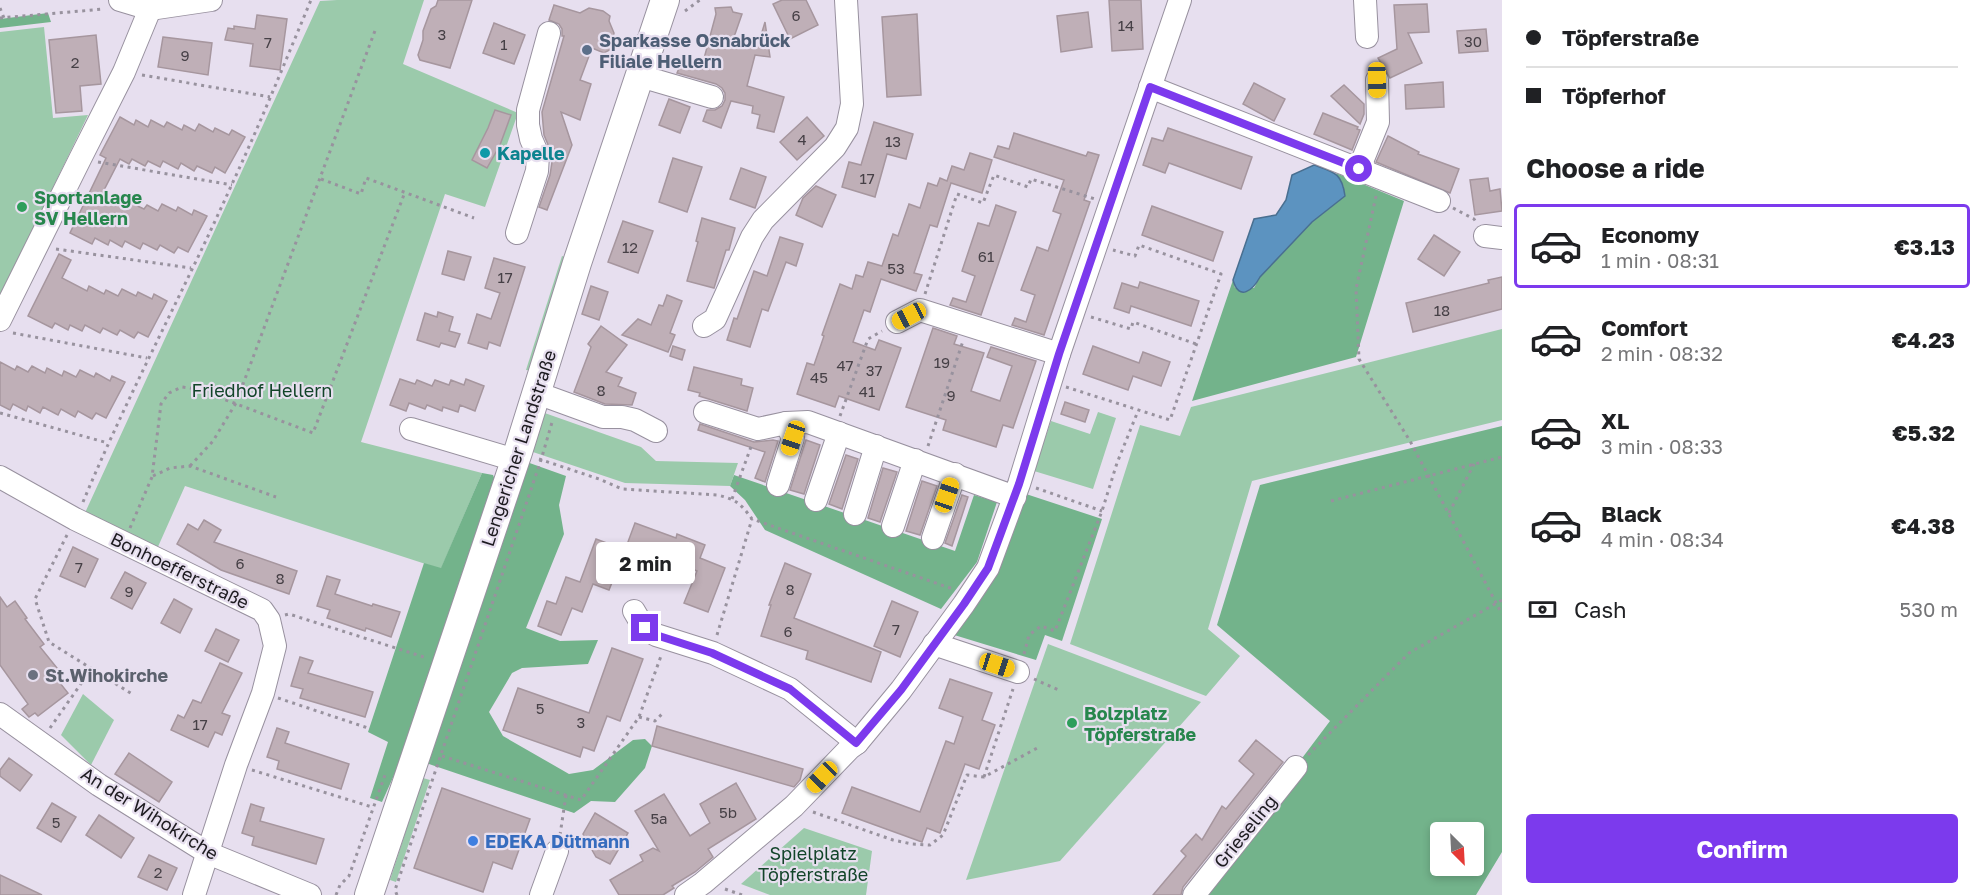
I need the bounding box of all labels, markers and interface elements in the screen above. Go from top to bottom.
house number: 6 [791,6,801,24]
house number: 14 [1118,16,1134,34]
text: Töpferstraße [1562,24,1699,51]
house number: 3 [438,25,446,43]
place label: Sparkasse Osnabrück Filiale Hellern [599,29,791,72]
house number: 30 [1464,32,1482,50]
house number: 7 [264,33,272,51]
house number: 1 [500,35,508,53]
marker: Sparkasse Osnabrück Filiale Hellern [580,43,594,57]
house number: 9 [180,46,190,64]
house number: 2 [71,53,79,71]
car [1368,62,1386,98]
text: Töpferhof [1562,82,1666,109]
house number: 4 [797,130,807,148]
house number: 13 [885,132,901,150]
place label: Kapelle [497,142,565,164]
marker: Kapelle [478,146,492,160]
text: Choose a ride [1526,152,1705,184]
route start [1345,155,1372,182]
house number: 17 [859,169,875,187]
place label: Sportanlage SV Hellern [34,186,142,229]
marker: Sportanlage SV Hellern [15,200,29,214]
icon: car [1529,219,1583,273]
text: Economy [1601,221,1699,248]
text: €3.13 [1894,233,1955,260]
house number: 12 [622,238,638,256]
house number: 61 [978,247,994,265]
text: 1 min · 08:31 [1601,248,1719,272]
house number: 53 [887,259,905,277]
house number: 17 [497,268,513,286]
car [889,300,929,332]
house number: 18 [1434,301,1450,319]
icon: car [1529,312,1583,366]
text: Comfort [1601,314,1688,341]
text: €4.23 [1892,326,1955,353]
text: 2 min · 08:32 [1601,341,1723,365]
street label: Lengericher Landstraße [476,347,560,549]
house number: 19 [934,353,950,371]
house number: 47 [836,356,854,374]
house number: 37 [866,361,882,379]
house number: 45 [810,368,828,386]
park label: Friedhof Hellern [192,379,332,401]
house number: 8 [596,381,606,399]
house number: 41 [859,382,875,400]
house number: 9 [946,386,956,404]
icon: car [1529,405,1583,459]
text: XL [1601,407,1629,434]
car [779,418,807,458]
text: €5.32 [1892,419,1955,446]
text: 3 min · 08:33 [1601,434,1723,458]
car [933,475,961,515]
icon: car [1529,498,1583,552]
text: Black [1601,500,1662,527]
text: €4.38 [1891,512,1955,539]
street label: Bonhoefferstraße [107,527,253,613]
text: 4 min · 08:34 [1601,527,1724,551]
callout: 2 min [596,541,694,583]
text: 2 min [619,551,672,575]
house number: 6 [235,554,245,572]
house number: 7 [75,558,83,576]
house number: 8 [275,569,285,587]
house number: 8 [785,580,795,598]
house number: 9 [124,582,134,600]
icon: cash [1526,593,1559,626]
text: Cash [1574,596,1627,623]
text: 530 m [1900,597,1958,621]
route end [631,614,658,641]
house number: 7 [892,620,900,638]
house number: 6 [783,622,793,640]
car [977,651,1017,679]
place label: St.Wihokirche [45,664,168,686]
marker: St.Wihokirche [26,668,40,682]
house number: 5 [536,699,544,717]
place label: Bolzplatz Töpferstraße [1084,702,1197,745]
house number: 3 [577,713,585,731]
house number: 17 [192,715,208,733]
marker: Bolzplatz Töpferstraße [1065,716,1079,730]
car [803,758,841,796]
street label: An der Wihokirche [77,762,223,864]
street label: Grieseling [1209,790,1281,872]
house number: 5b [719,803,737,821]
house number: 5a [650,809,668,827]
house number: 5 [52,813,60,831]
button: Confirm [1526,814,1958,883]
north arrow [1430,822,1484,876]
map controls [1430,822,1484,876]
place label: EDEKA Dütmann [485,830,630,852]
marker: EDEKA Dütmann [466,834,480,848]
park label: Spielplatz Töpferstraße [758,842,868,885]
house number: 2 [154,863,162,881]

